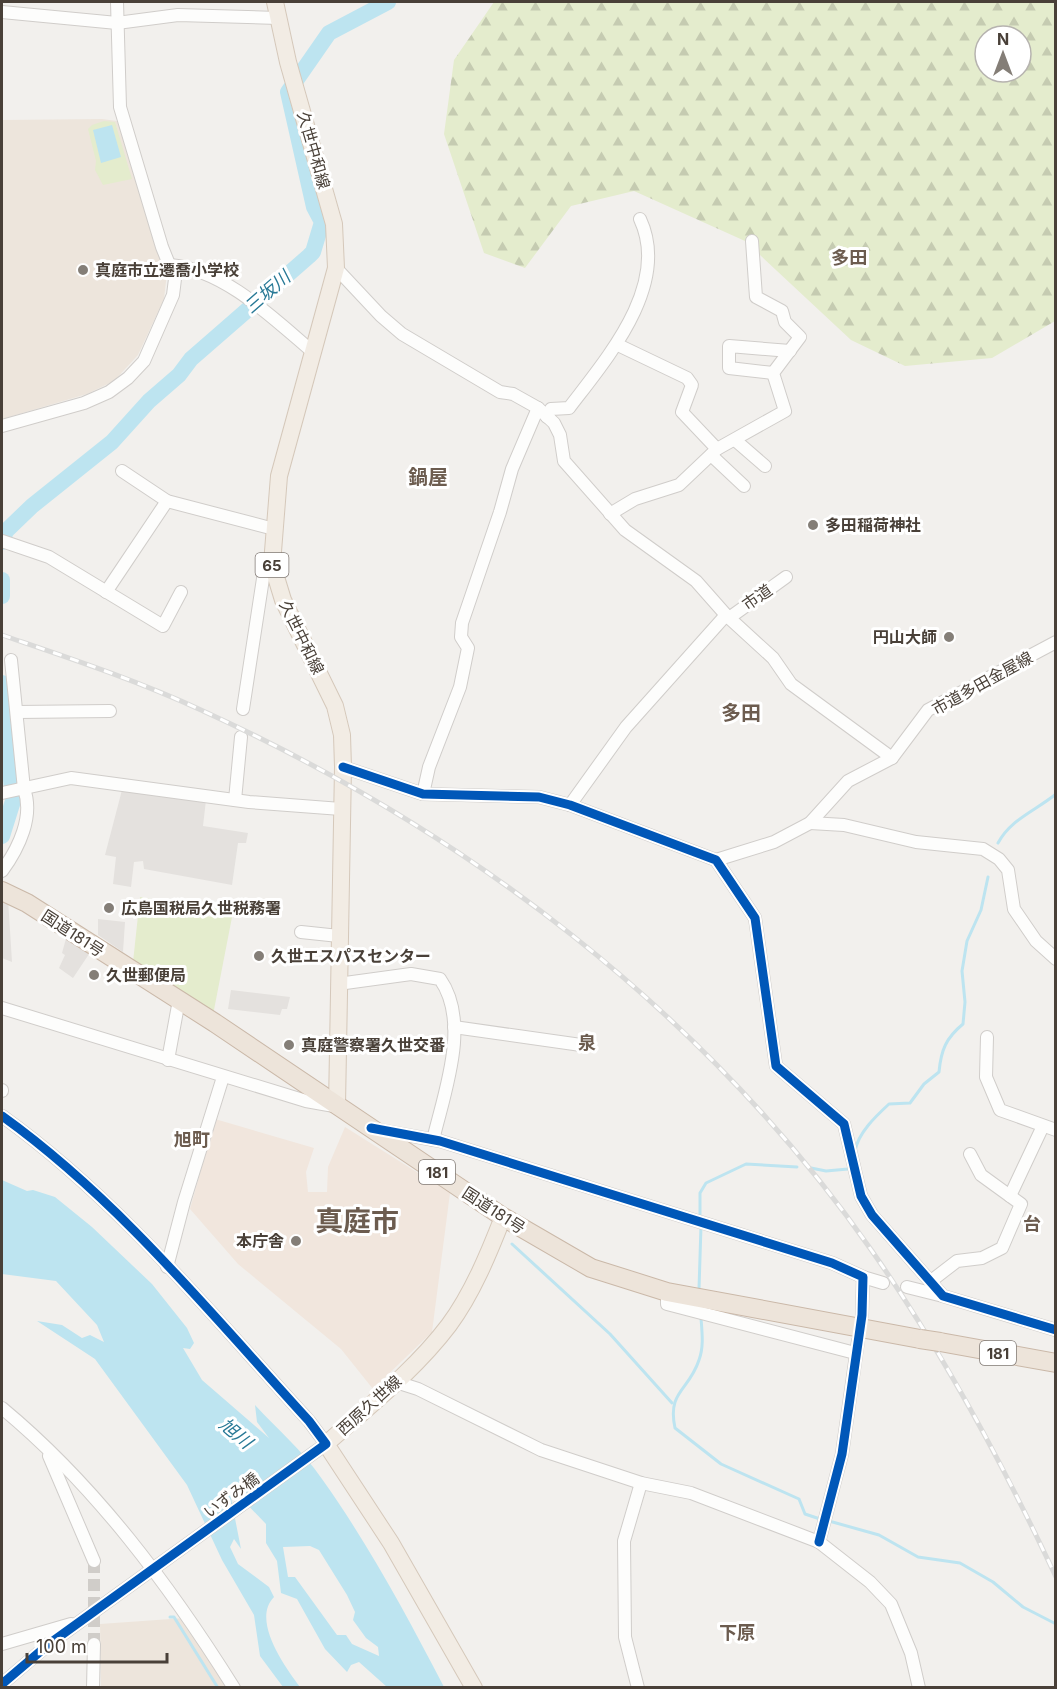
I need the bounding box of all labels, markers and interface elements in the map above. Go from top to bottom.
north arrow [973,24,1033,84]
text: N [997,29,1009,49]
street label: 久世中和線 [293,109,335,191]
district label: 多田 [831,247,867,268]
place label: 真庭市立遷喬小学校 [95,260,239,280]
marker: 真庭市立遷喬小学校 [76,263,90,277]
water label: 三坂川 [240,265,296,318]
district label: 鍋屋 [408,465,448,489]
place label: 多田稲荷神社 [825,515,921,535]
marker: 多田稲荷神社 [806,518,820,532]
road number: 65 [256,553,288,577]
street label: 市道 [738,580,776,614]
street label: 久世中和線 [275,597,329,677]
place label: 円山大師 [873,627,937,647]
marker: 円山大師 [942,630,956,644]
street label: 市道多田金屋線 [928,647,1036,719]
district label: 多田 [721,701,761,725]
place label: 広島国税局久世税務署 [121,898,281,918]
marker: 広島国税局久世税務署 [102,901,116,915]
street label: 国道181号 [38,905,108,961]
place label: 久世エスパスセンター [271,946,431,966]
marker: 久世エスパスセンター [252,949,266,963]
place label: 久世郵便局 [106,965,186,985]
marker: 久世郵便局 [87,968,101,982]
district label: 泉 [578,1032,596,1053]
place label: 真庭警察署久世交番 [301,1035,445,1055]
marker: 真庭警察署久世交番 [282,1038,296,1052]
district label: 旭町 [174,1129,210,1150]
road number: 181 [419,1160,455,1184]
street label: 国道181号 [459,1182,529,1238]
district label: 真庭市 [315,1204,399,1238]
district label: 台 [1023,1213,1041,1234]
place label: 本庁舎 [236,1231,284,1251]
marker: 本庁舎 [289,1234,303,1248]
road number: 181 [980,1341,1016,1365]
street label: 西原久世線 [333,1371,405,1439]
water label: 旭川 [215,1413,258,1454]
street label: いずみ橋 [199,1468,263,1522]
district label: 下原 [719,1622,755,1643]
scale bar [27,1626,166,1664]
text: 100 m [36,1636,87,1657]

